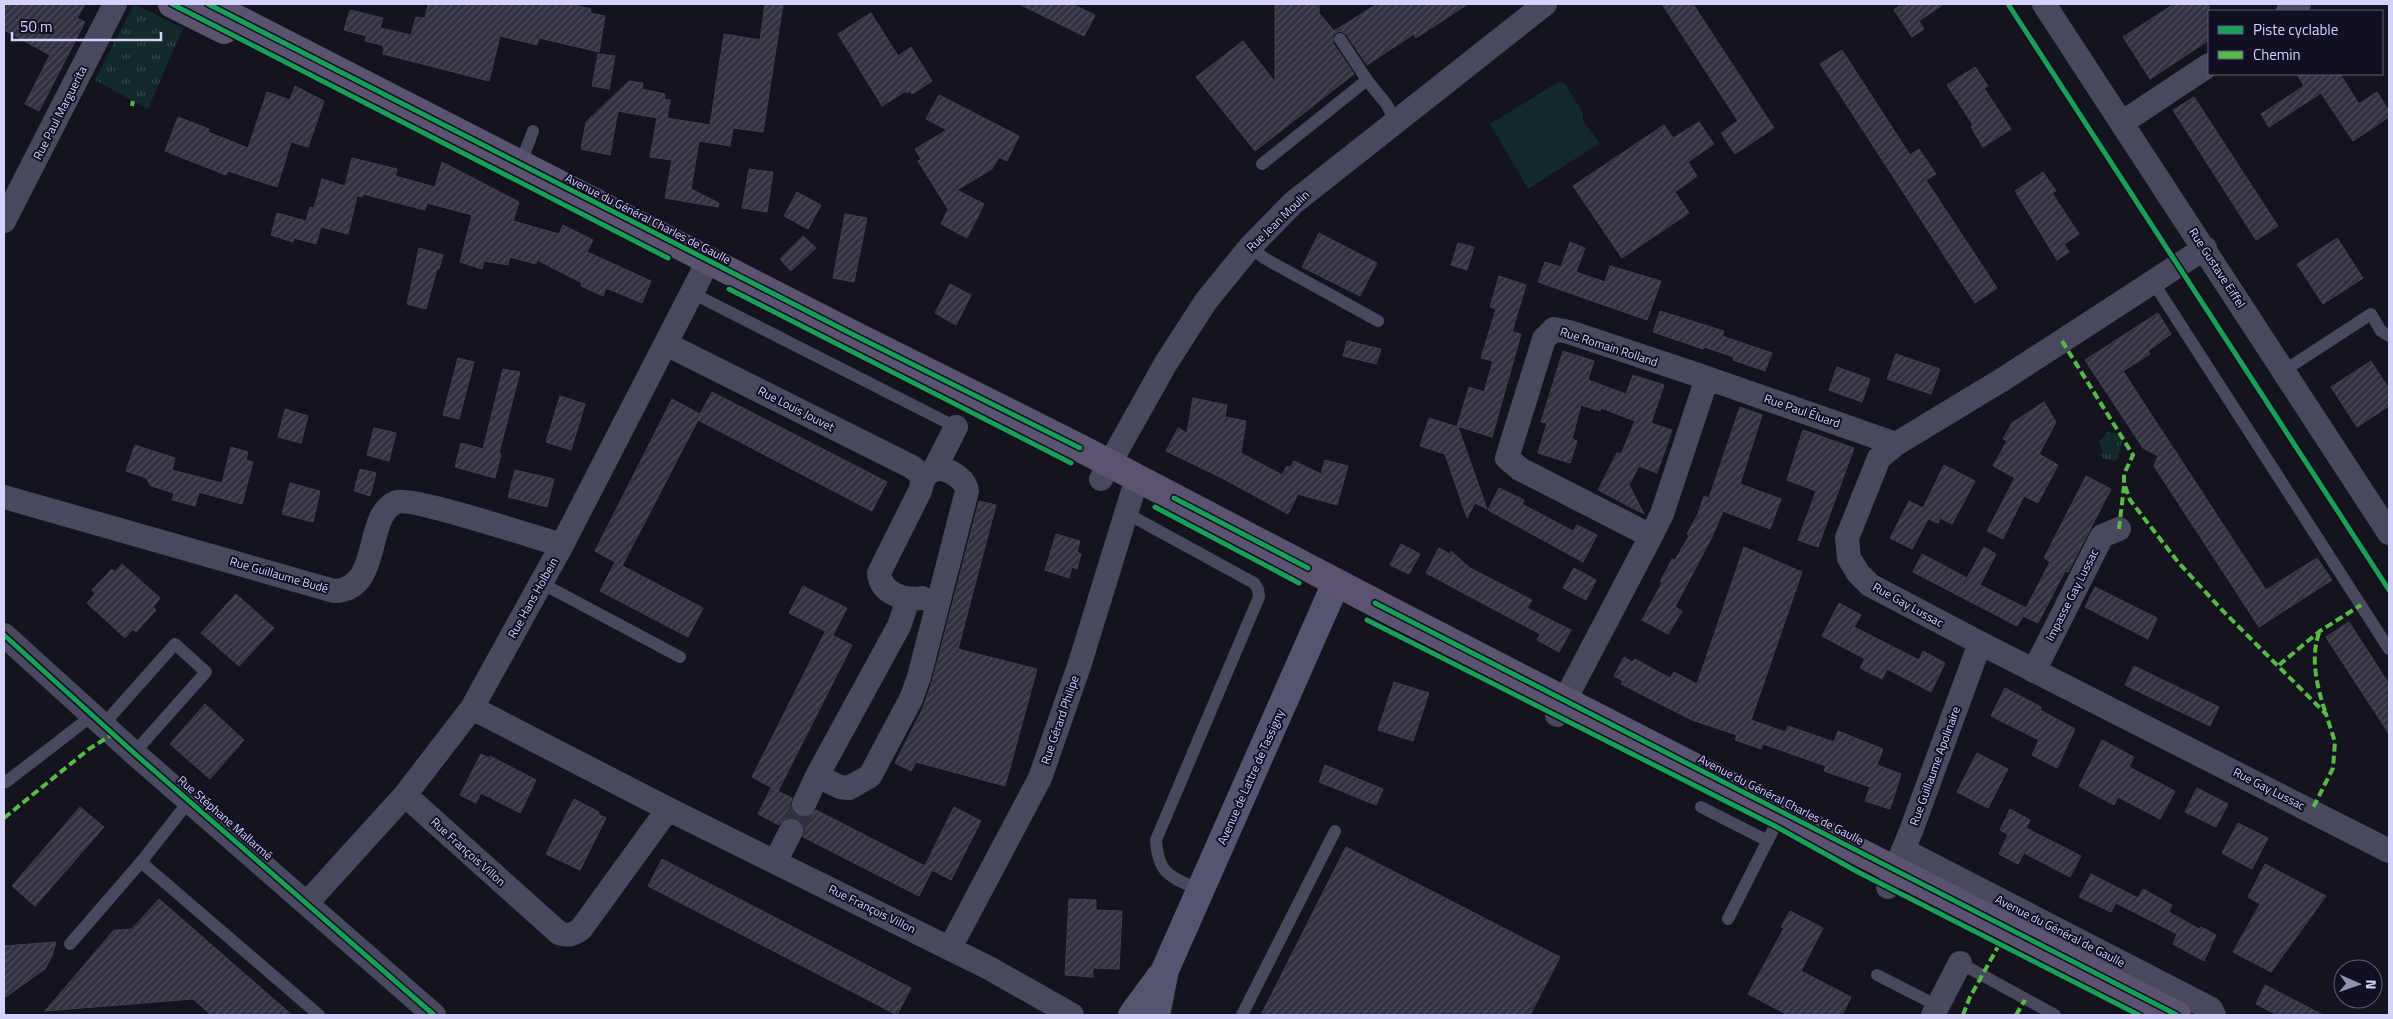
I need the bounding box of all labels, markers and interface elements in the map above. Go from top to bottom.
scale bar [12,10,161,42]
legend [2208,10,2383,75]
text: 50 m [20,15,53,38]
text: Piste cyclable [2253,18,2338,41]
text: Chemin [2253,43,2301,66]
street label: Rue Paul Marguerita [28,63,91,163]
street label: Avenue du Général Charles de Gaulle [562,168,734,269]
street label: Rue Jean Moulin [1242,185,1314,256]
street label: Rue Gustave Eiffel [2184,224,2251,312]
street label: Rue Romain Rolland [1558,322,1660,371]
street label: Rue Louis Jouvet [755,381,839,436]
street label: Rue Paul Éluard [1762,389,1843,432]
street label: Impasse Gay Lussac [2040,545,2103,644]
street label: Rue Guillaume Budé [228,551,331,598]
street label: Rue Hans Holbein [502,554,563,642]
street label: Rue Gay Lussac [1869,577,1947,632]
street label: Rue Gérard Philipe [1035,673,1084,767]
street label: Rue Guillaume Apolinaire [1904,703,1965,828]
street label: Avenue de Lattre de Tassigny [1212,706,1289,848]
street label: Avenue du Général Charles de Gaulle [1695,749,1867,850]
street label: Rue Gay Lussac [2230,762,2309,815]
street label: Rue Stéphane Mallarmé [173,771,277,864]
street label: Rue François Villon [427,813,510,891]
street label: Rue François Villon [825,879,919,938]
street label: Avenue du Général de Gaulle [1992,890,2128,972]
north arrow [2333,959,2383,1009]
text: N [2361,979,2382,990]

